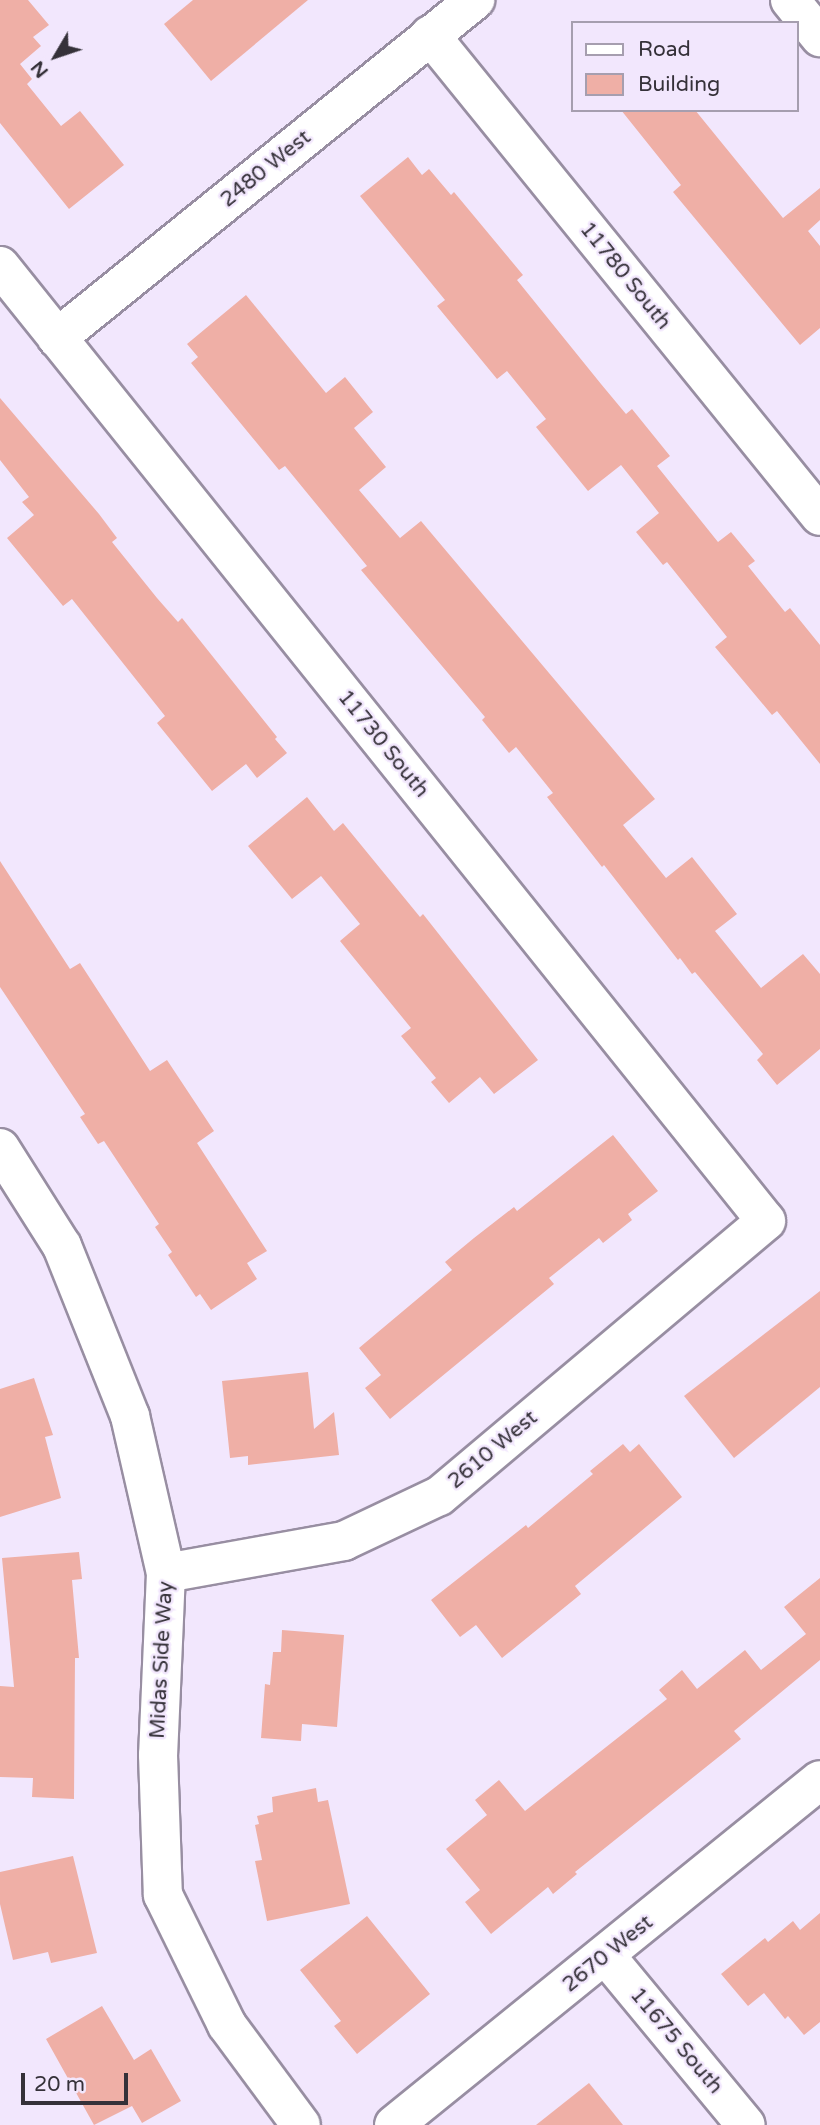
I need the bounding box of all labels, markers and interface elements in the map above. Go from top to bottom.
north arrow [21,21,91,91]
legend [572,21,799,112]
text: Road [638,37,691,62]
text: N [26,56,53,82]
text: Building [638,72,720,97]
street label: 2480 West [216,125,316,213]
street label: 11780 South [574,217,676,335]
street label: 11730 South [332,685,434,803]
street label: 2610 West [443,1406,543,1494]
street label: Midas Side Way [145,1581,179,1739]
street label: 2670 West [558,1910,658,1998]
street label: 11675 South [624,1983,728,2099]
scale bar [24,2058,131,2102]
text: 20 m [34,2072,85,2097]

